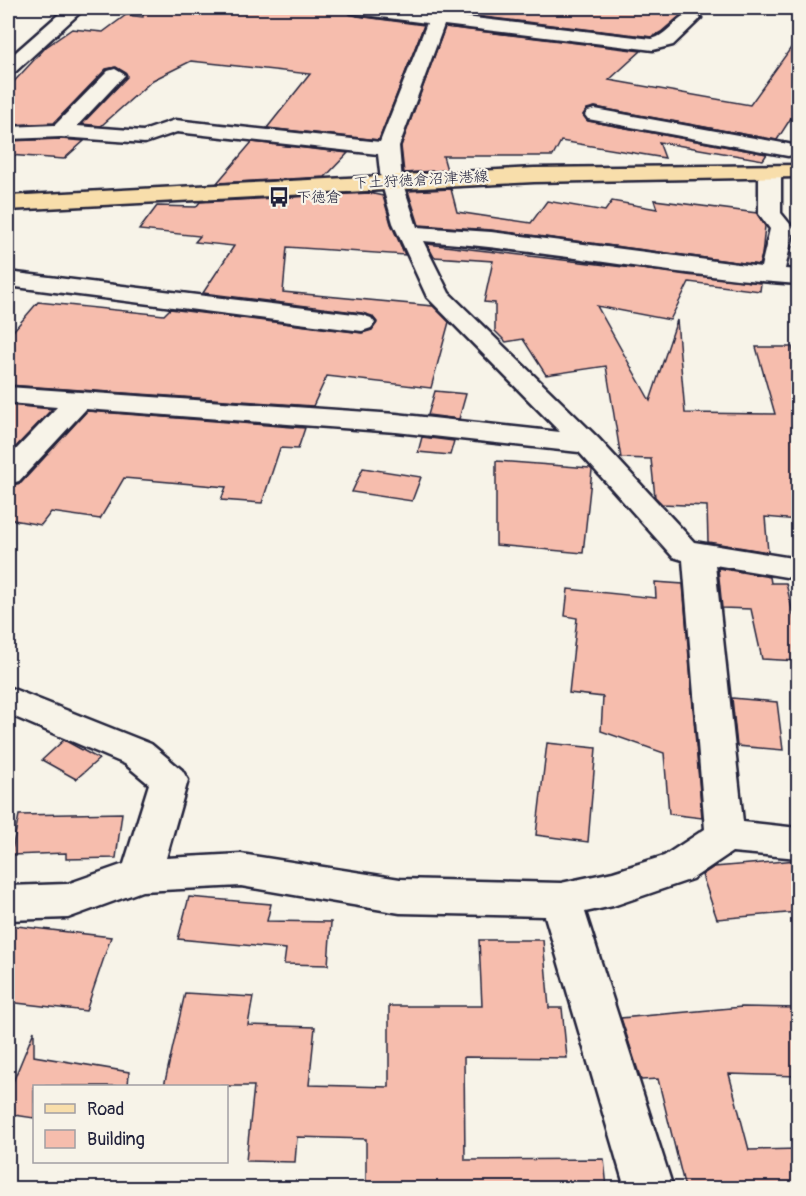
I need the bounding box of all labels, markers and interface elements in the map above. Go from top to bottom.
street label: 下土狩徳倉沼津港線 [353,167,489,193]
bus stop icon: 下徳倉 [267,185,291,209]
place label: 下徳倉 [296,188,341,207]
legend [33,1085,228,1163]
text: Road [87,1098,124,1121]
text: Building [87,1128,145,1151]

